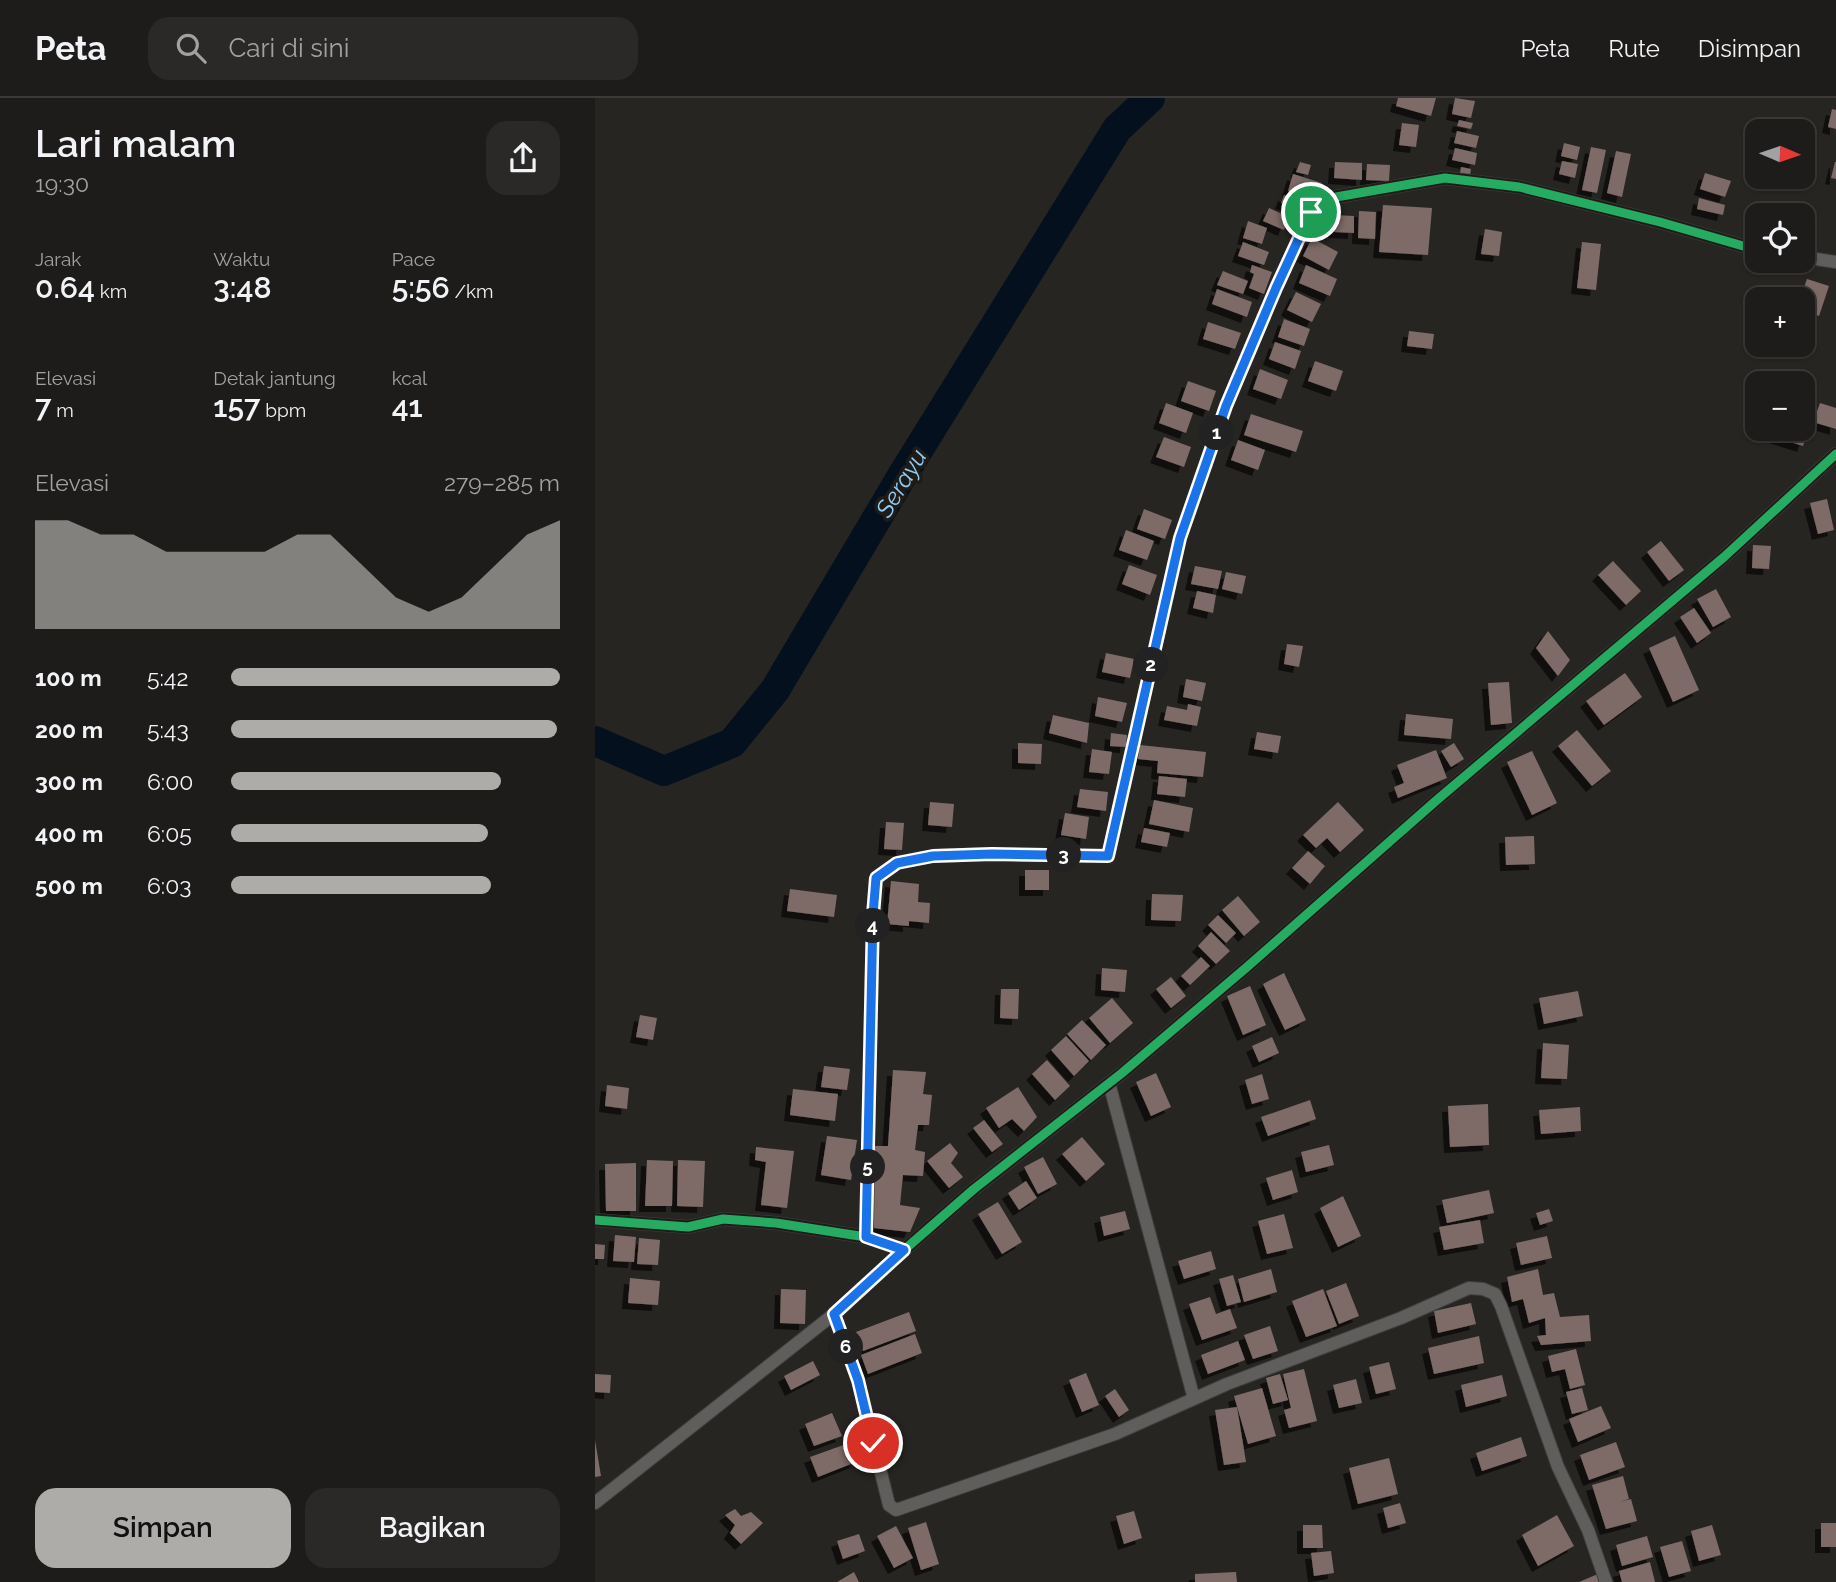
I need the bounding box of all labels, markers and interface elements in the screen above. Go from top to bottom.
search box [148,17,638,80]
text: Peta [35,29,106,68]
icon: search [172,29,210,67]
text: Cari di sini [228,33,349,63]
text: Peta [1520,34,1570,63]
text: Rute [1608,34,1660,63]
text: Disimpan [1698,34,1801,63]
north arrow [1745,119,1815,189]
map controls [1745,119,1815,441]
text: Lari malam [35,121,236,166]
button: share [486,121,560,195]
text: 19:30 [35,170,89,197]
pin [1281,182,1341,242]
icon: arrive [1292,193,1330,231]
button: locate [1745,203,1815,273]
text: Jarak [35,248,81,270]
text: Waktu [213,248,270,270]
text: Pace [392,248,435,270]
text: 0.64 [35,270,95,305]
text: 3:48 [213,270,271,305]
text: 5:56 [392,270,450,305]
text: km [95,280,127,302]
text: /km [450,280,493,302]
button: + [1745,287,1815,357]
text: Elevasi [35,367,96,389]
text: Detak jantung [213,367,336,389]
text: kcal [392,367,427,389]
button: − [1745,371,1815,441]
text: 7 [35,389,51,424]
text: 157 [213,389,260,424]
text: 41 [392,389,423,424]
text: m [51,399,74,421]
text: bpm [260,399,306,421]
pin: 1 [1199,416,1235,450]
text: 1 [1212,421,1221,443]
water label: Serayu [869,444,933,523]
text: Elevasi [35,469,109,496]
text: 279–285 m [444,469,560,496]
pin: 2 [1133,648,1169,682]
text: 2 [1145,653,1156,675]
text: 100 m [35,664,102,691]
text: 5:42 [147,664,188,691]
text: 200 m [35,716,103,743]
text: 5:43 [147,716,189,743]
text: 300 m [35,768,103,795]
text: 6:00 [147,768,193,795]
text: 400 m [35,820,103,847]
text: 6:05 [147,820,192,847]
pin: 3 [1047,838,1081,872]
text: 3 [1058,843,1069,865]
text: 500 m [35,872,103,899]
text: 6:03 [147,872,192,899]
pin: 4 [855,908,891,944]
text: 4 [867,914,878,936]
pin: 5 [851,1150,885,1184]
text: 5 [862,1155,873,1177]
pin: 6 [828,1330,863,1364]
text: 6 [840,1335,851,1357]
pin [843,1413,903,1473]
icon: check [854,1424,892,1462]
button: Simpan [35,1488,291,1568]
button: Bagikan [305,1488,560,1568]

